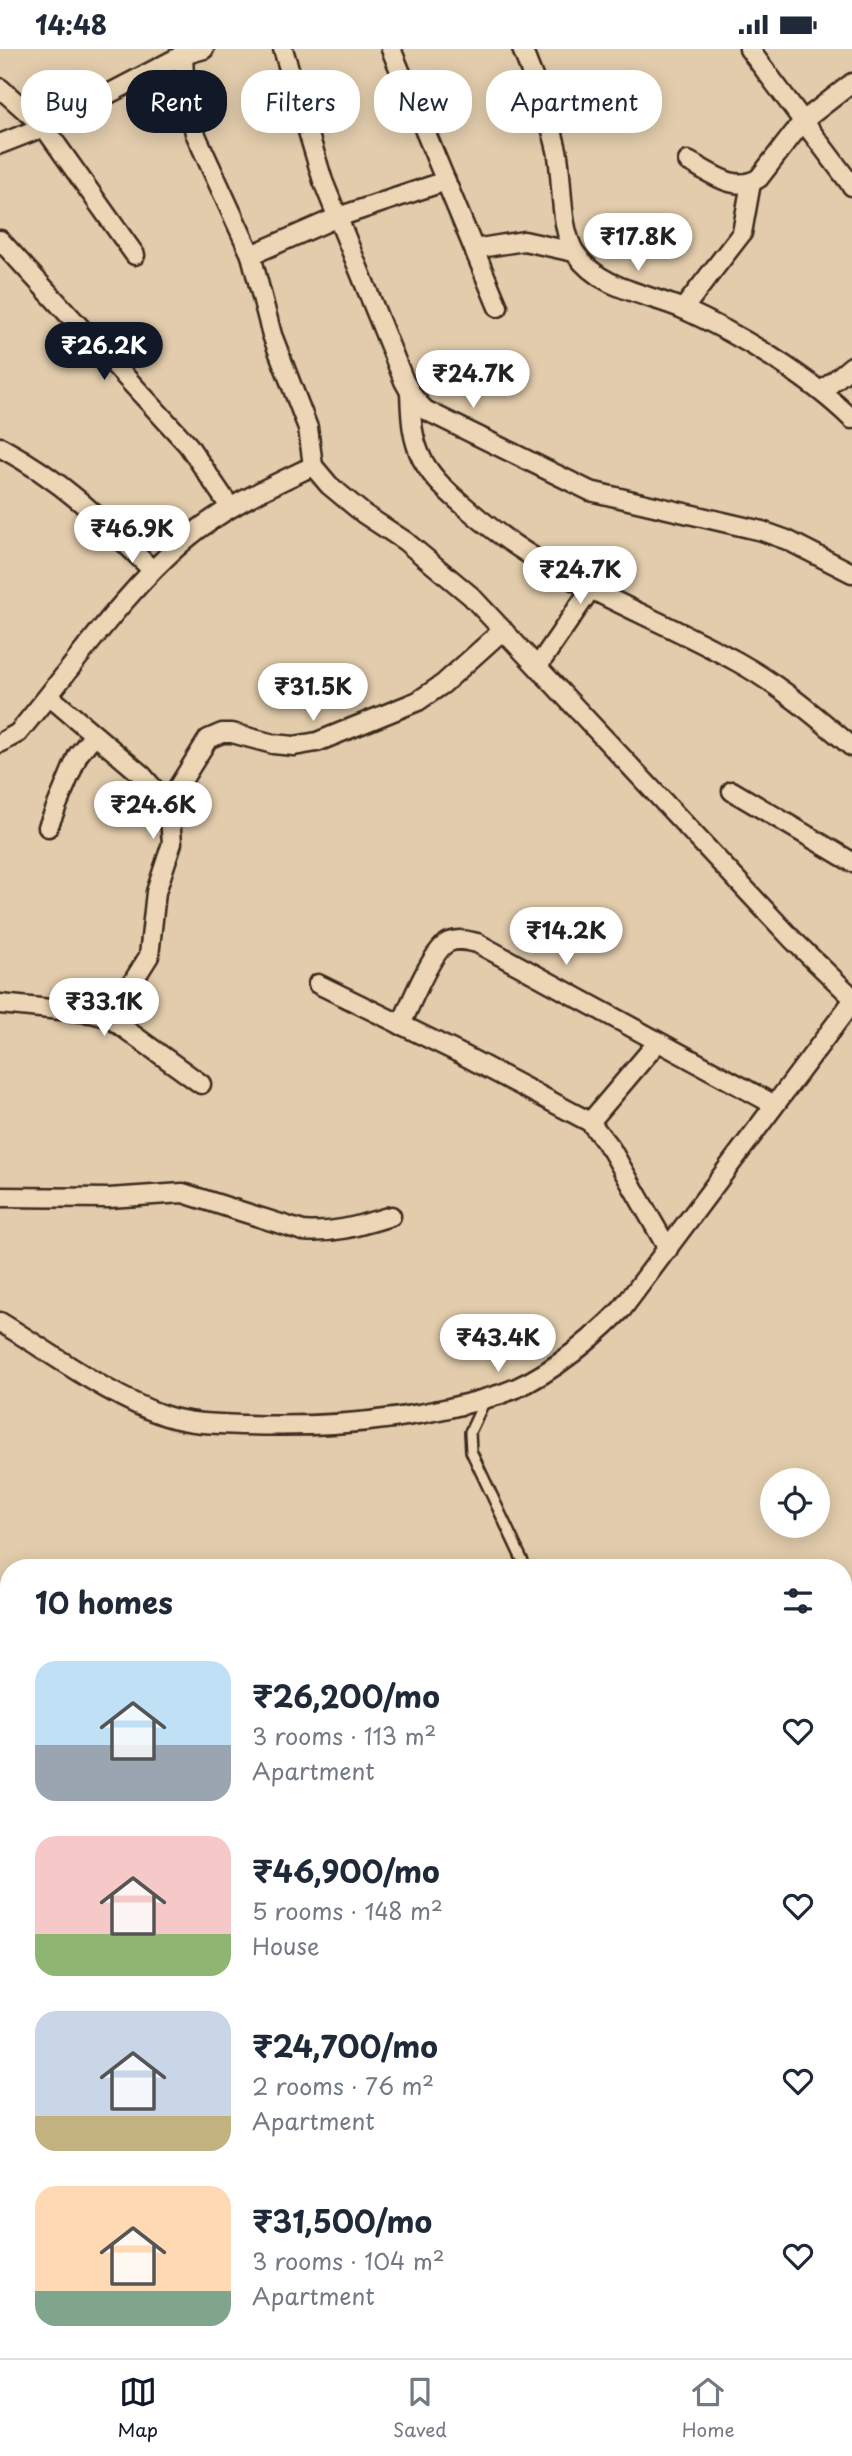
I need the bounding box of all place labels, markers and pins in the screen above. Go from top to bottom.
pin: ₹17.8K [581,213,695,273]
pin: ₹26.2K [47,323,161,382]
pin: ₹24.7K [416,351,530,410]
pin: ₹46.9K [75,505,189,565]
pin: ₹24.7K [523,547,637,606]
pin: ₹31.5K [256,663,370,723]
pin: ₹24.6K [96,781,210,841]
pin: ₹14.2K [509,907,623,967]
pin: ₹33.1K [47,979,161,1038]
pin: ₹43.4K [441,1315,555,1374]

